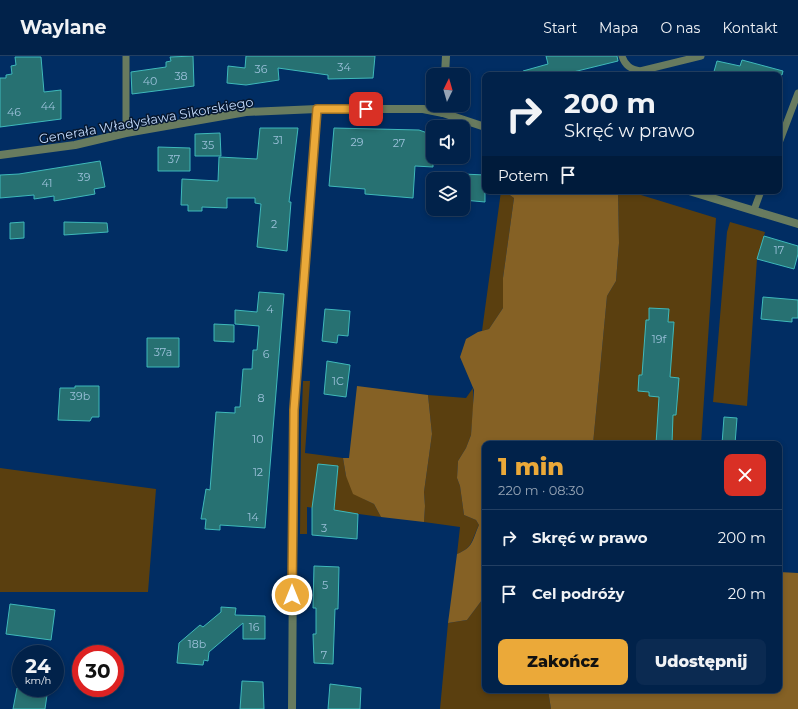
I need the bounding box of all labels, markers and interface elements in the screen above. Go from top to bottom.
text: Waylane [20,16,107,39]
text: Start [543,19,577,37]
text: Mapa [599,19,638,37]
text: O nas [660,19,700,37]
text: Kontakt [722,19,778,37]
house number: 34 [337,60,351,74]
house number: 36 [255,62,268,76]
north arrow [426,68,470,112]
map controls [426,68,470,216]
house number: 38 [174,69,188,83]
house number: 40 [143,74,157,88]
text: 200 m [564,86,656,120]
icon: right [498,88,550,140]
pin [349,92,383,126]
street label: Generała Władysława Sikorskiego [37,93,255,147]
icon: arrive [355,98,377,120]
house number: 44 [41,99,56,113]
house number: 46 [7,105,21,119]
button: sound [426,120,470,164]
text: Skręć w prawo [564,120,695,142]
house number: 31 [273,133,283,147]
house number: 29 [351,135,364,149]
house number: 27 [393,136,405,150]
house number: 35 [202,138,214,152]
house number: 37 [168,152,180,166]
icon: arrive [557,164,579,186]
text: Potem [498,166,549,185]
house number: 39 [78,170,91,184]
button: layers [426,172,470,216]
house number: 41 [42,176,52,190]
house number: 2 [271,217,277,231]
house number: 17 [774,243,784,257]
house number: 4 [266,302,274,316]
house number: 19f [652,332,667,346]
house number: 37a [154,345,172,359]
house number: 6 [263,347,270,361]
house number: 1C [332,374,344,388]
house number: 39b [70,389,90,403]
house number: 8 [257,391,265,405]
house number: 10 [252,432,264,446]
text: 1 min [498,452,564,481]
button: close [724,454,766,496]
house number: 12 [253,465,263,479]
text: 220 m · 08:30 [498,482,584,498]
house number: 14 [247,510,259,524]
house number: 3 [321,521,327,535]
icon: right [498,527,520,549]
text: Skręć w prawo [532,528,648,547]
text: 200 m [718,528,766,547]
position arrow [271,574,313,616]
house number: 5 [322,578,328,592]
icon: arrive [498,583,520,605]
text: Cel podróży [532,584,624,603]
text: 20 m [728,584,766,603]
house number: 16 [249,620,260,634]
house number: 18b [188,637,206,651]
button: Zakończ [498,639,628,685]
button: Udostępnij [636,639,766,685]
speed limit sign: 30 [72,645,124,697]
house number: 7 [321,648,327,662]
text: 24 [25,654,51,678]
text: km/h [25,674,51,687]

